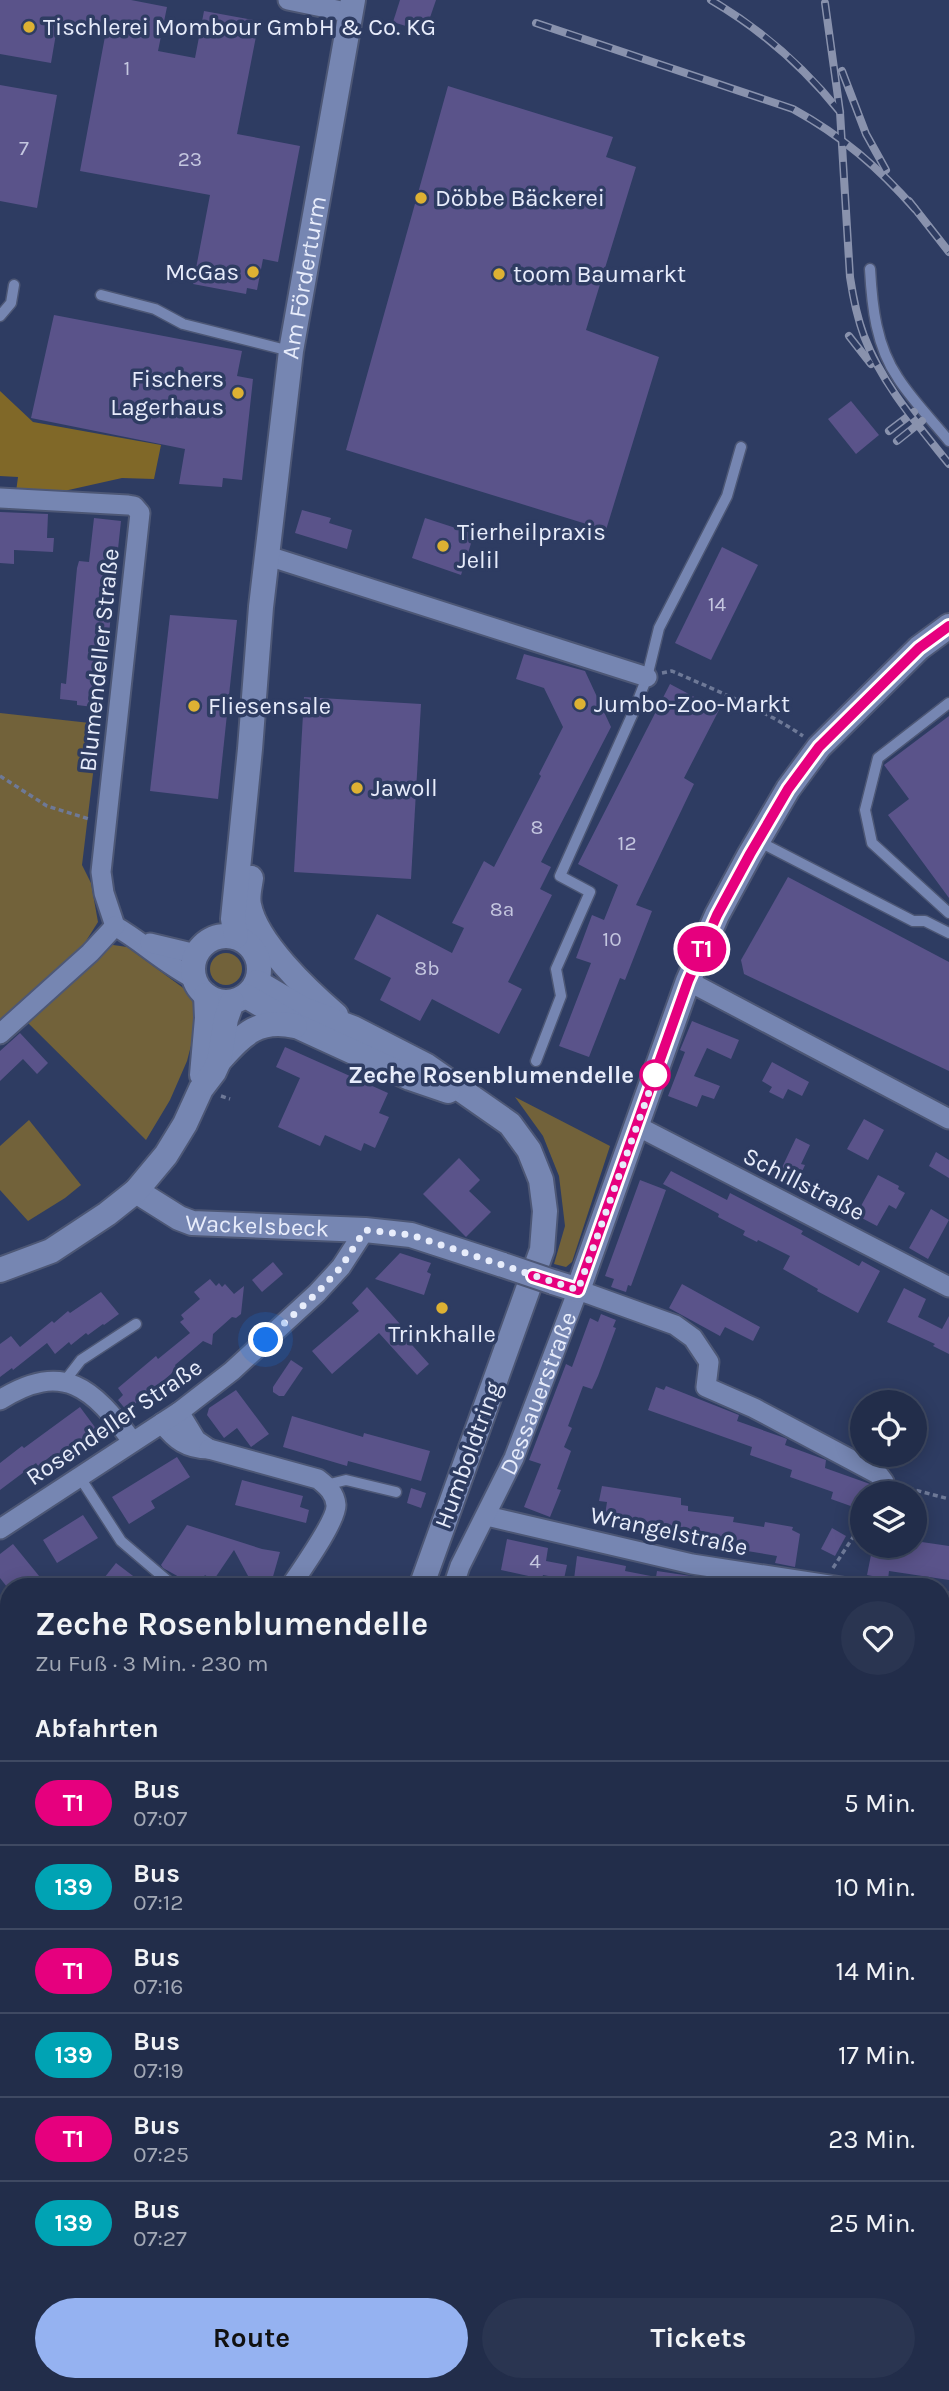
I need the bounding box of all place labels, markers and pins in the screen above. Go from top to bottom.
place label: Tischlerei Mombour GmbH & Co. KG [43,13,436,41]
marker: Tischlerei Mombour GmbH & Co. KG [21,19,37,35]
place label: Döbbe Bäckerei [435,184,605,212]
marker: Döbbe Bäckerei [413,190,429,206]
place label: McGas [165,258,239,286]
place label: toom Baumarkt [513,260,686,288]
marker: McGas [245,264,261,280]
marker: toom Baumarkt [491,266,507,282]
place label: Fischers Lagerhaus [110,365,224,421]
marker: Fischers Lagerhaus [230,385,246,401]
place label: Tierheilpraxis Jelil [457,518,606,574]
marker: Tierheilpraxis Jelil [435,538,451,554]
place label: Jumbo-Zoo-Markt [594,690,790,718]
place label: Fliesensale [208,692,331,720]
marker: Jumbo-Zoo-Markt [572,696,588,712]
marker: Fliesensale [186,698,202,714]
place label: Jawoll [371,774,438,802]
marker: Jawoll [349,780,365,796]
marker: Zeche Rosenblumendelle [640,1060,670,1090]
place label: Zeche Rosenblumendelle [348,1061,634,1089]
marker: Trinkhalle [434,1300,450,1316]
place label: Trinkhalle [388,1320,496,1348]

